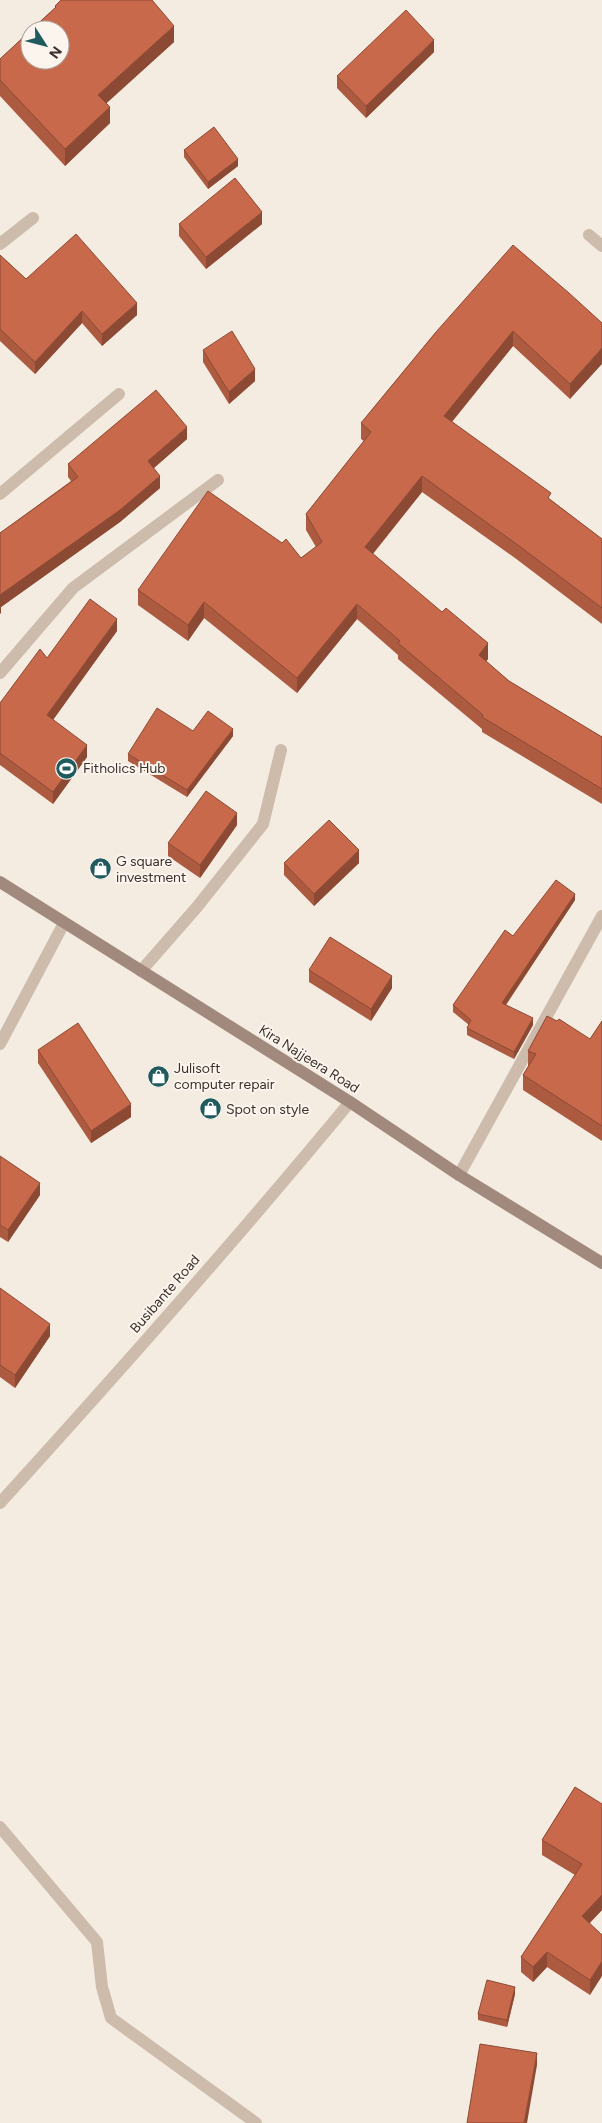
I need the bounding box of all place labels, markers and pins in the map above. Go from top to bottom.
sports icon: Fitholics Hub [55,756,79,780]
place label: Fitholics Hub [83,760,166,777]
place label: G square investment [116,853,186,886]
shop icon: G square investment [88,857,112,881]
place label: Julisoft computer repair [174,1060,275,1093]
shop icon: Julisoft computer repair [146,1064,170,1088]
shop icon: Spot on style [198,1097,222,1121]
place label: Spot on style [226,1101,309,1118]

